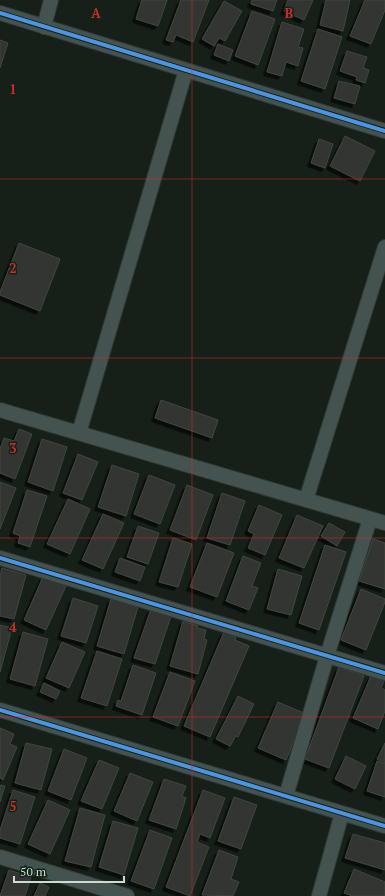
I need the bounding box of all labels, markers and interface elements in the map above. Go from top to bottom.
text: A [91,4,101,22]
text: B [285,4,293,22]
text: 1 [9,80,17,98]
text: 2 [9,259,17,277]
text: 3 [9,439,17,457]
text: 4 [9,618,17,636]
text: 5 [9,797,17,815]
scale bar [14,858,124,884]
text: 50 m [20,864,47,879]

